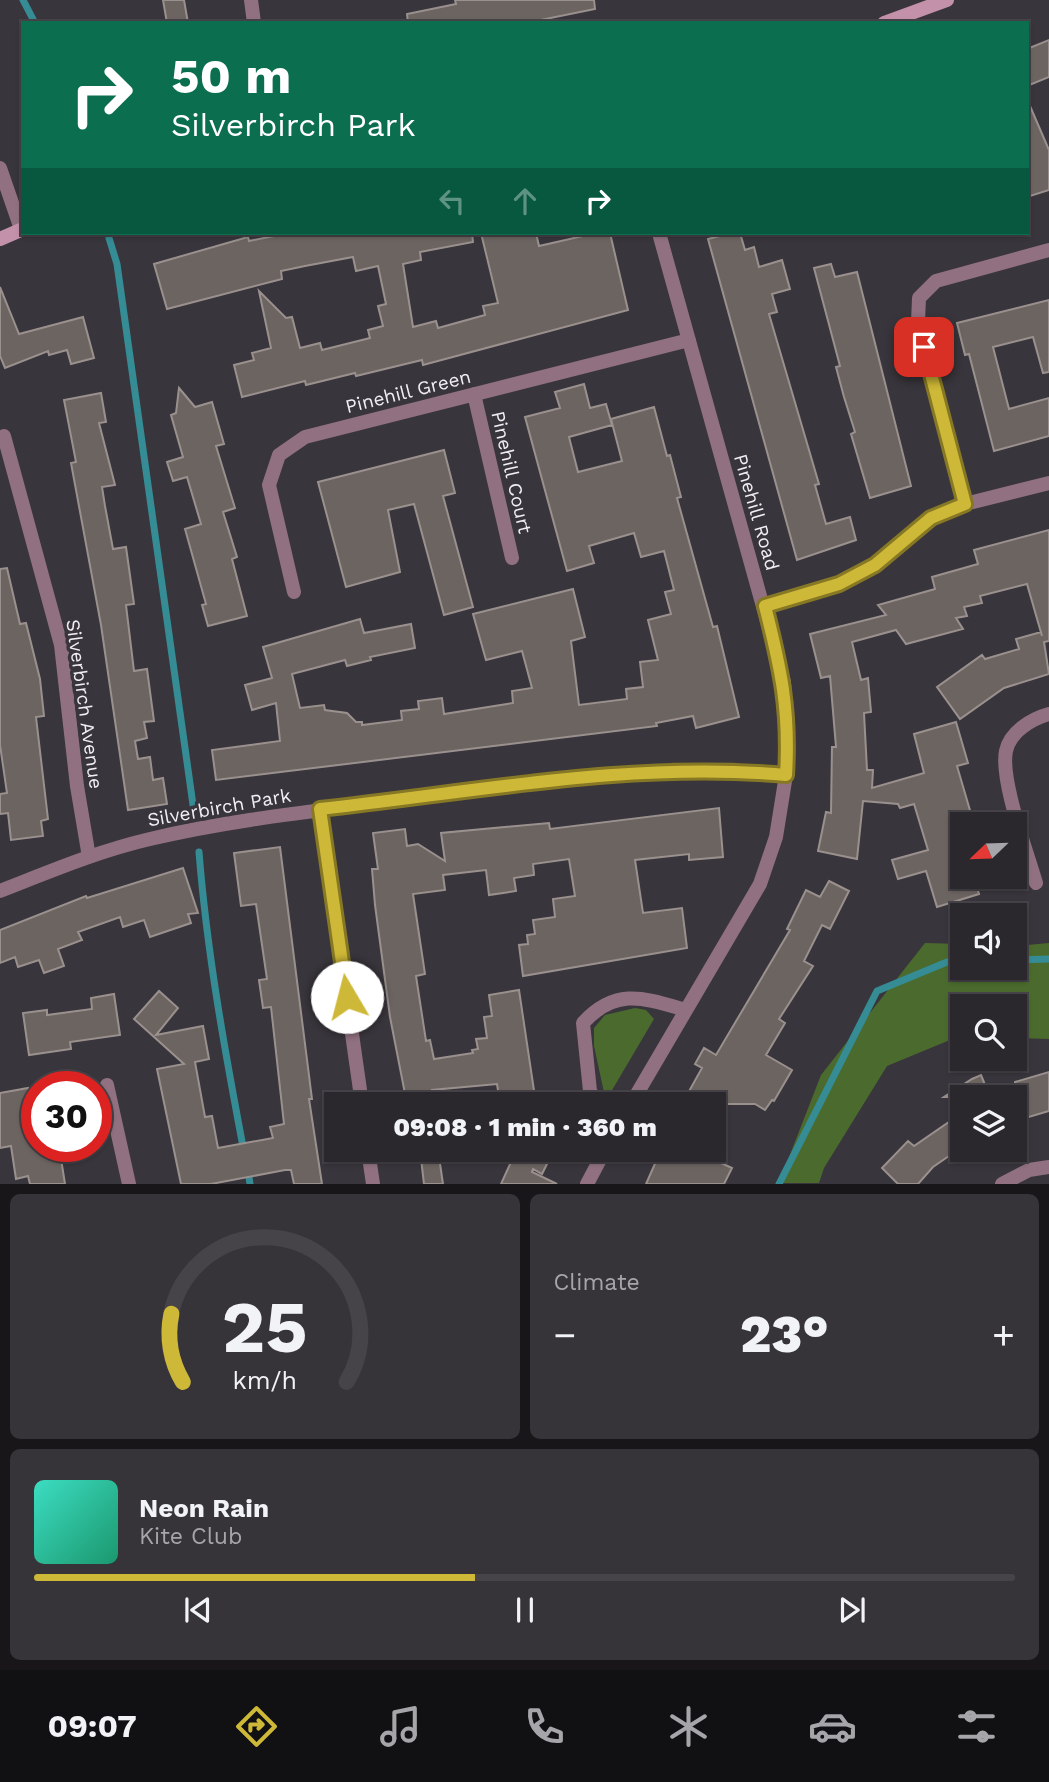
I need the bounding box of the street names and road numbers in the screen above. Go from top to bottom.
street label: Pinehill Green [343,365,473,418]
street label: Pinehill Court [486,409,537,536]
street label: Pinehill Road [729,451,784,573]
street label: Silverbirch Avenue [61,618,108,790]
street label: Silverbirch Park [146,784,293,831]

